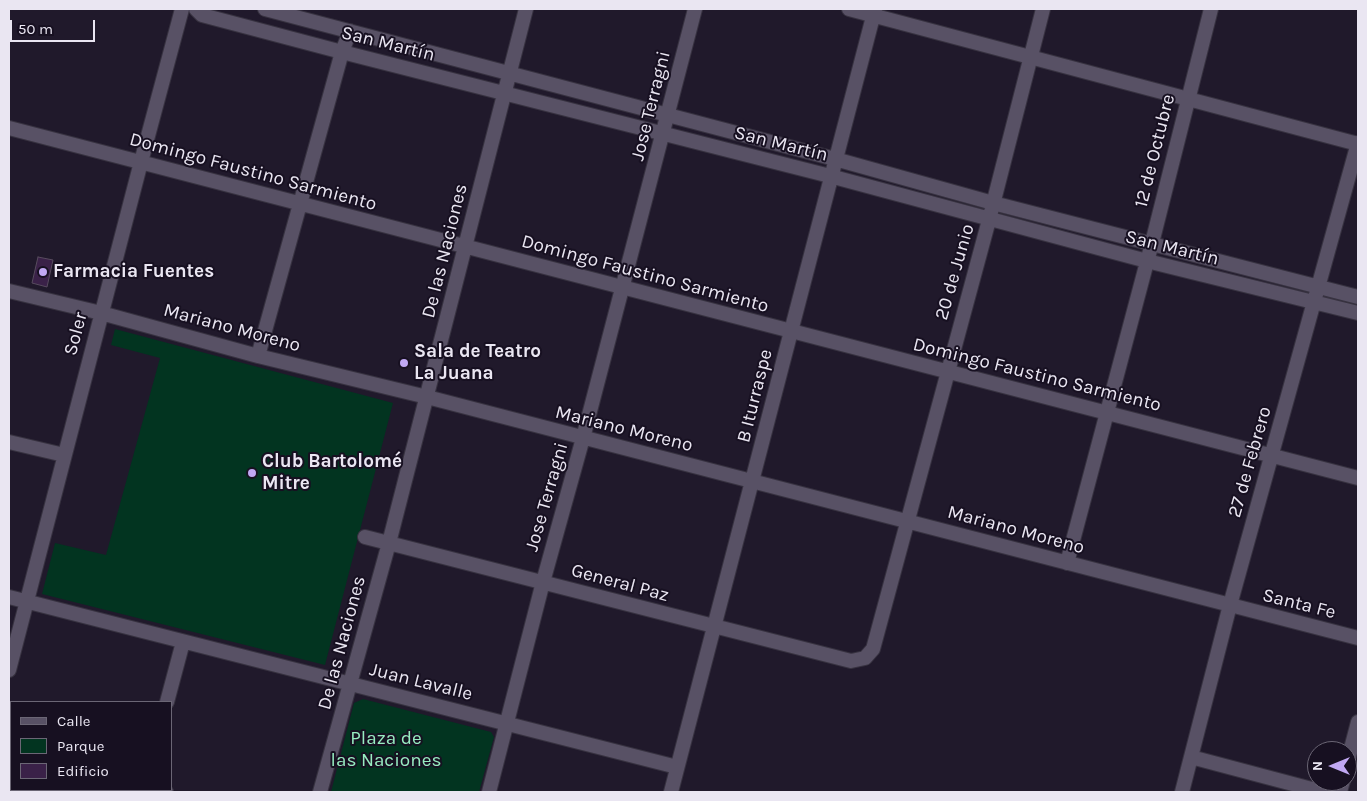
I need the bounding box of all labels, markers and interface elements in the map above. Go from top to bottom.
scale bar [12,10,98,42]
text: 50 m [18,20,53,38]
street label: San Martín [339,21,437,67]
street label: Jose Terragni [626,49,676,163]
street label: 12 de Octubre [1130,92,1180,210]
street label: San Martín [732,121,830,167]
street label: Domingo Faustino Sarmiento [127,128,379,216]
street label: De las Naciones [417,181,473,321]
street label: 20 de Junio [930,221,980,323]
street label: San Martín [1123,225,1221,271]
street label: Domingo Faustino Sarmiento [519,230,771,318]
place label: Farmacia Fuentes [53,261,214,283]
marker: Farmacia Fuentes [37,266,49,278]
street label: Mariano Moreno [161,299,303,357]
street label: Soler [59,310,93,358]
street label: Domingo Faustino Sarmiento [910,333,1164,417]
place label: Sala de Teatro La Juana [414,341,541,385]
street label: B Iturraspe [732,347,778,445]
marker: Sala de Teatro La Juana [398,357,410,369]
street label: Mariano Moreno [553,401,695,457]
street label: 27 de Febrero [1223,404,1277,520]
street label: Jose Terragni [521,440,573,554]
place label: Club Bartolomé Mitre [262,451,402,495]
marker: Club Bartolomé Mitre [246,467,258,479]
street label: Mariano Moreno [945,501,1087,559]
street label: General Paz [569,559,671,607]
street label: De las Naciones [313,574,371,712]
street label: Santa Fe [1260,584,1338,624]
street label: Juan Lavalle [367,658,475,706]
legend [10,701,172,791]
text: Calle [57,712,91,730]
park label: Plaza de las Naciones [331,728,441,772]
text: Parque [57,737,105,755]
north arrow [1307,741,1357,791]
text: N [1309,761,1326,771]
text: Edificio [57,762,109,780]

